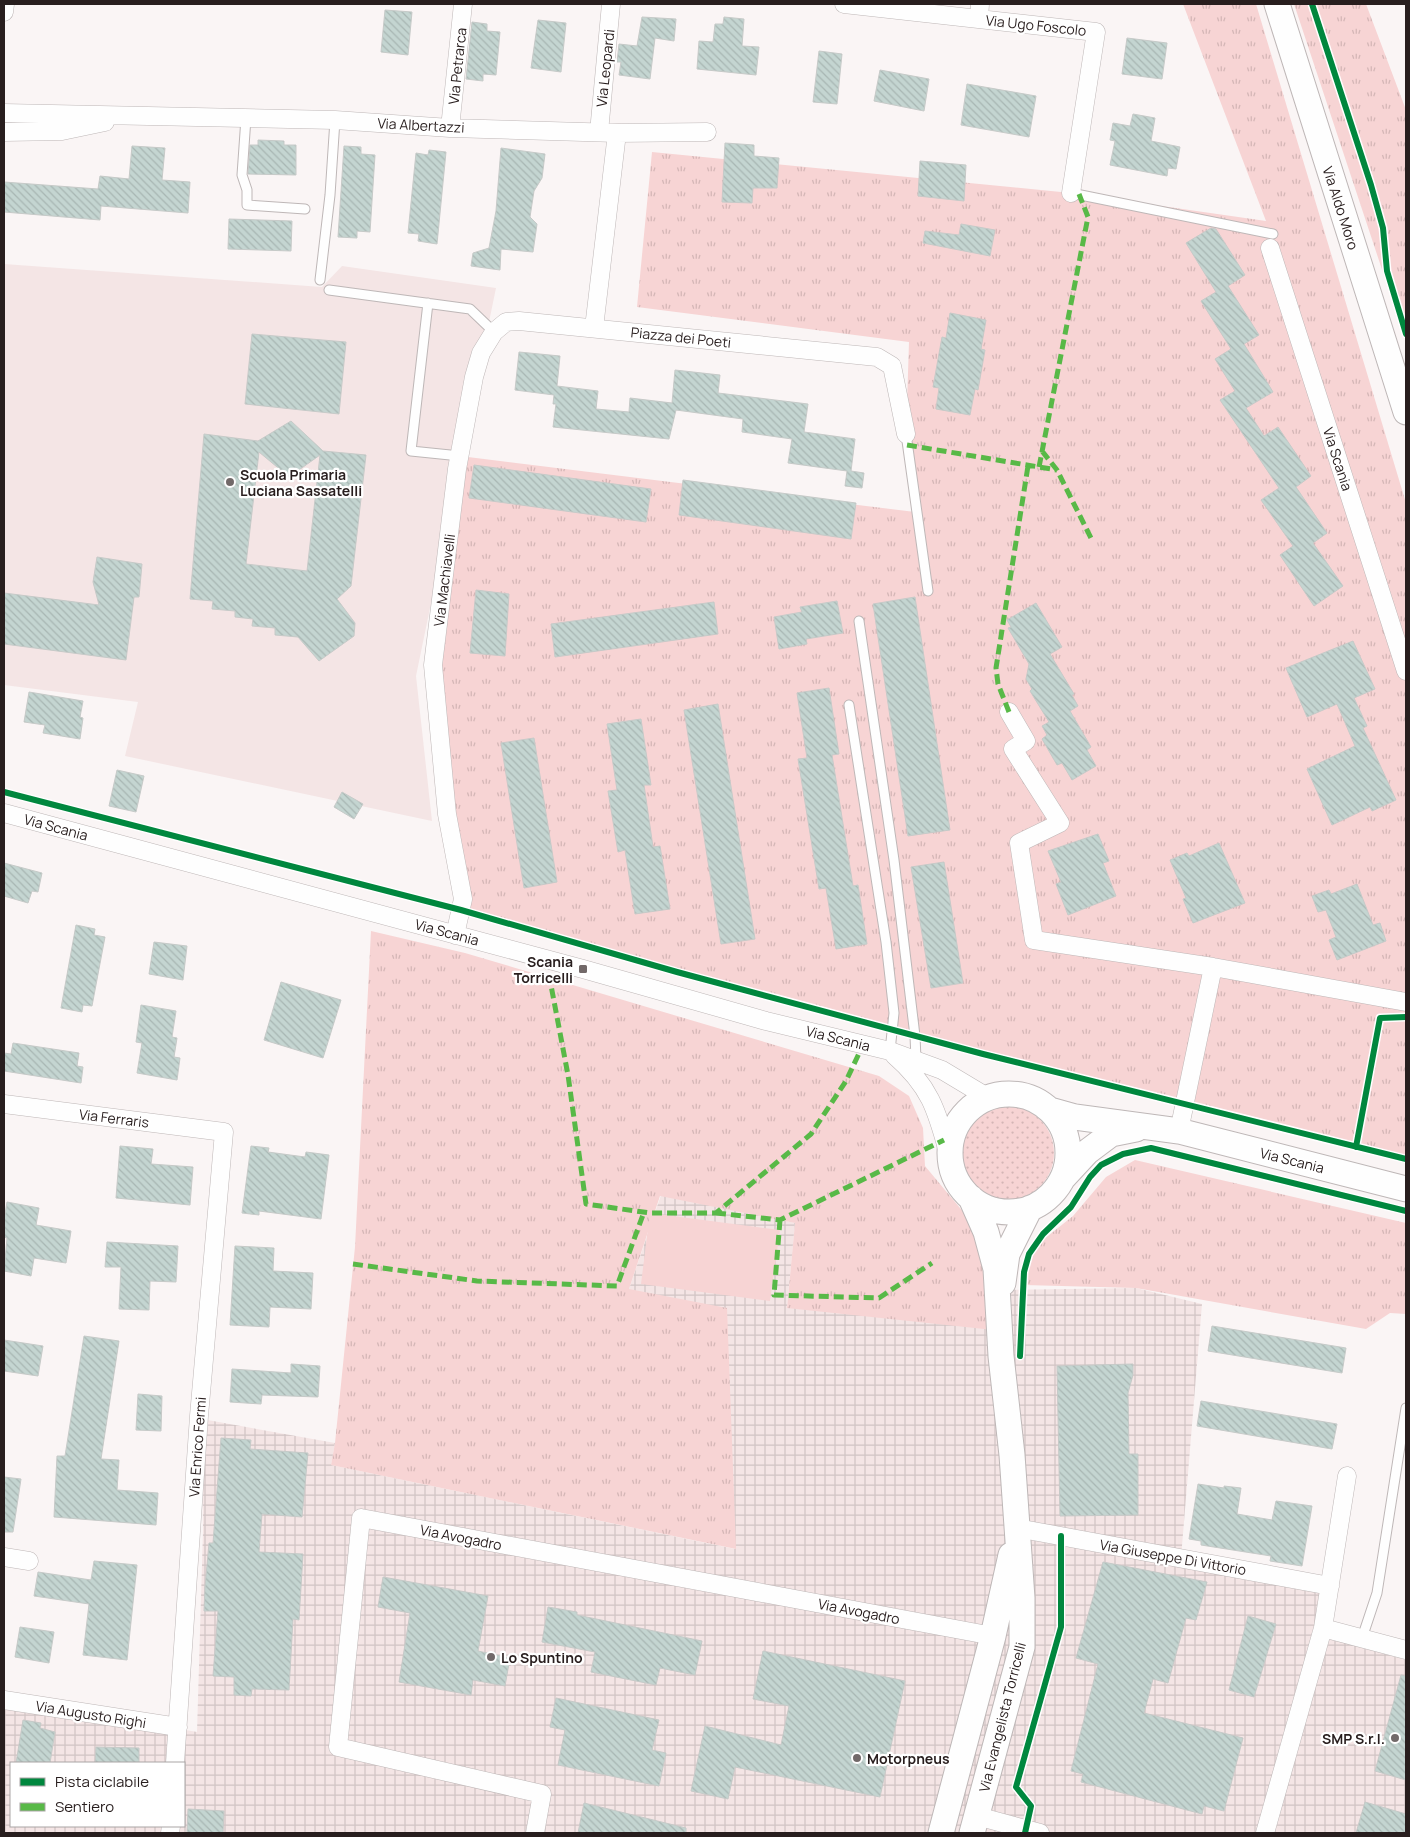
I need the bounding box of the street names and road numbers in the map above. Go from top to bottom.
street label: Via Ugo Foscolo [985,10,1087,40]
street label: Via Petrarca [444,27,470,105]
street label: Via Leopardi [591,28,619,108]
street label: Via Albertazzi [377,113,465,137]
street label: Via Aldo Moro [1319,164,1363,252]
street label: Piazza dei Poeti [630,322,732,352]
street label: Via Scania [1319,425,1357,493]
street label: Via Machiavelli [429,533,459,627]
street label: Via Scania [22,809,90,845]
street label: Via Scania [413,914,481,950]
street label: Via Scania [804,1021,872,1055]
street label: Via Ferraris [78,1104,150,1132]
street label: Via Scania [1258,1143,1326,1177]
street label: Via Enrico Fermi [184,1396,210,1498]
street label: Via Avogadro [418,1520,504,1554]
street label: Via Giuseppe Di Vittorio [1098,1535,1248,1579]
street label: Via Avogadro [816,1594,902,1628]
street label: Via Evangelista Torricelli [974,1640,1030,1794]
street label: Via Augusto Righi [34,1696,148,1732]

